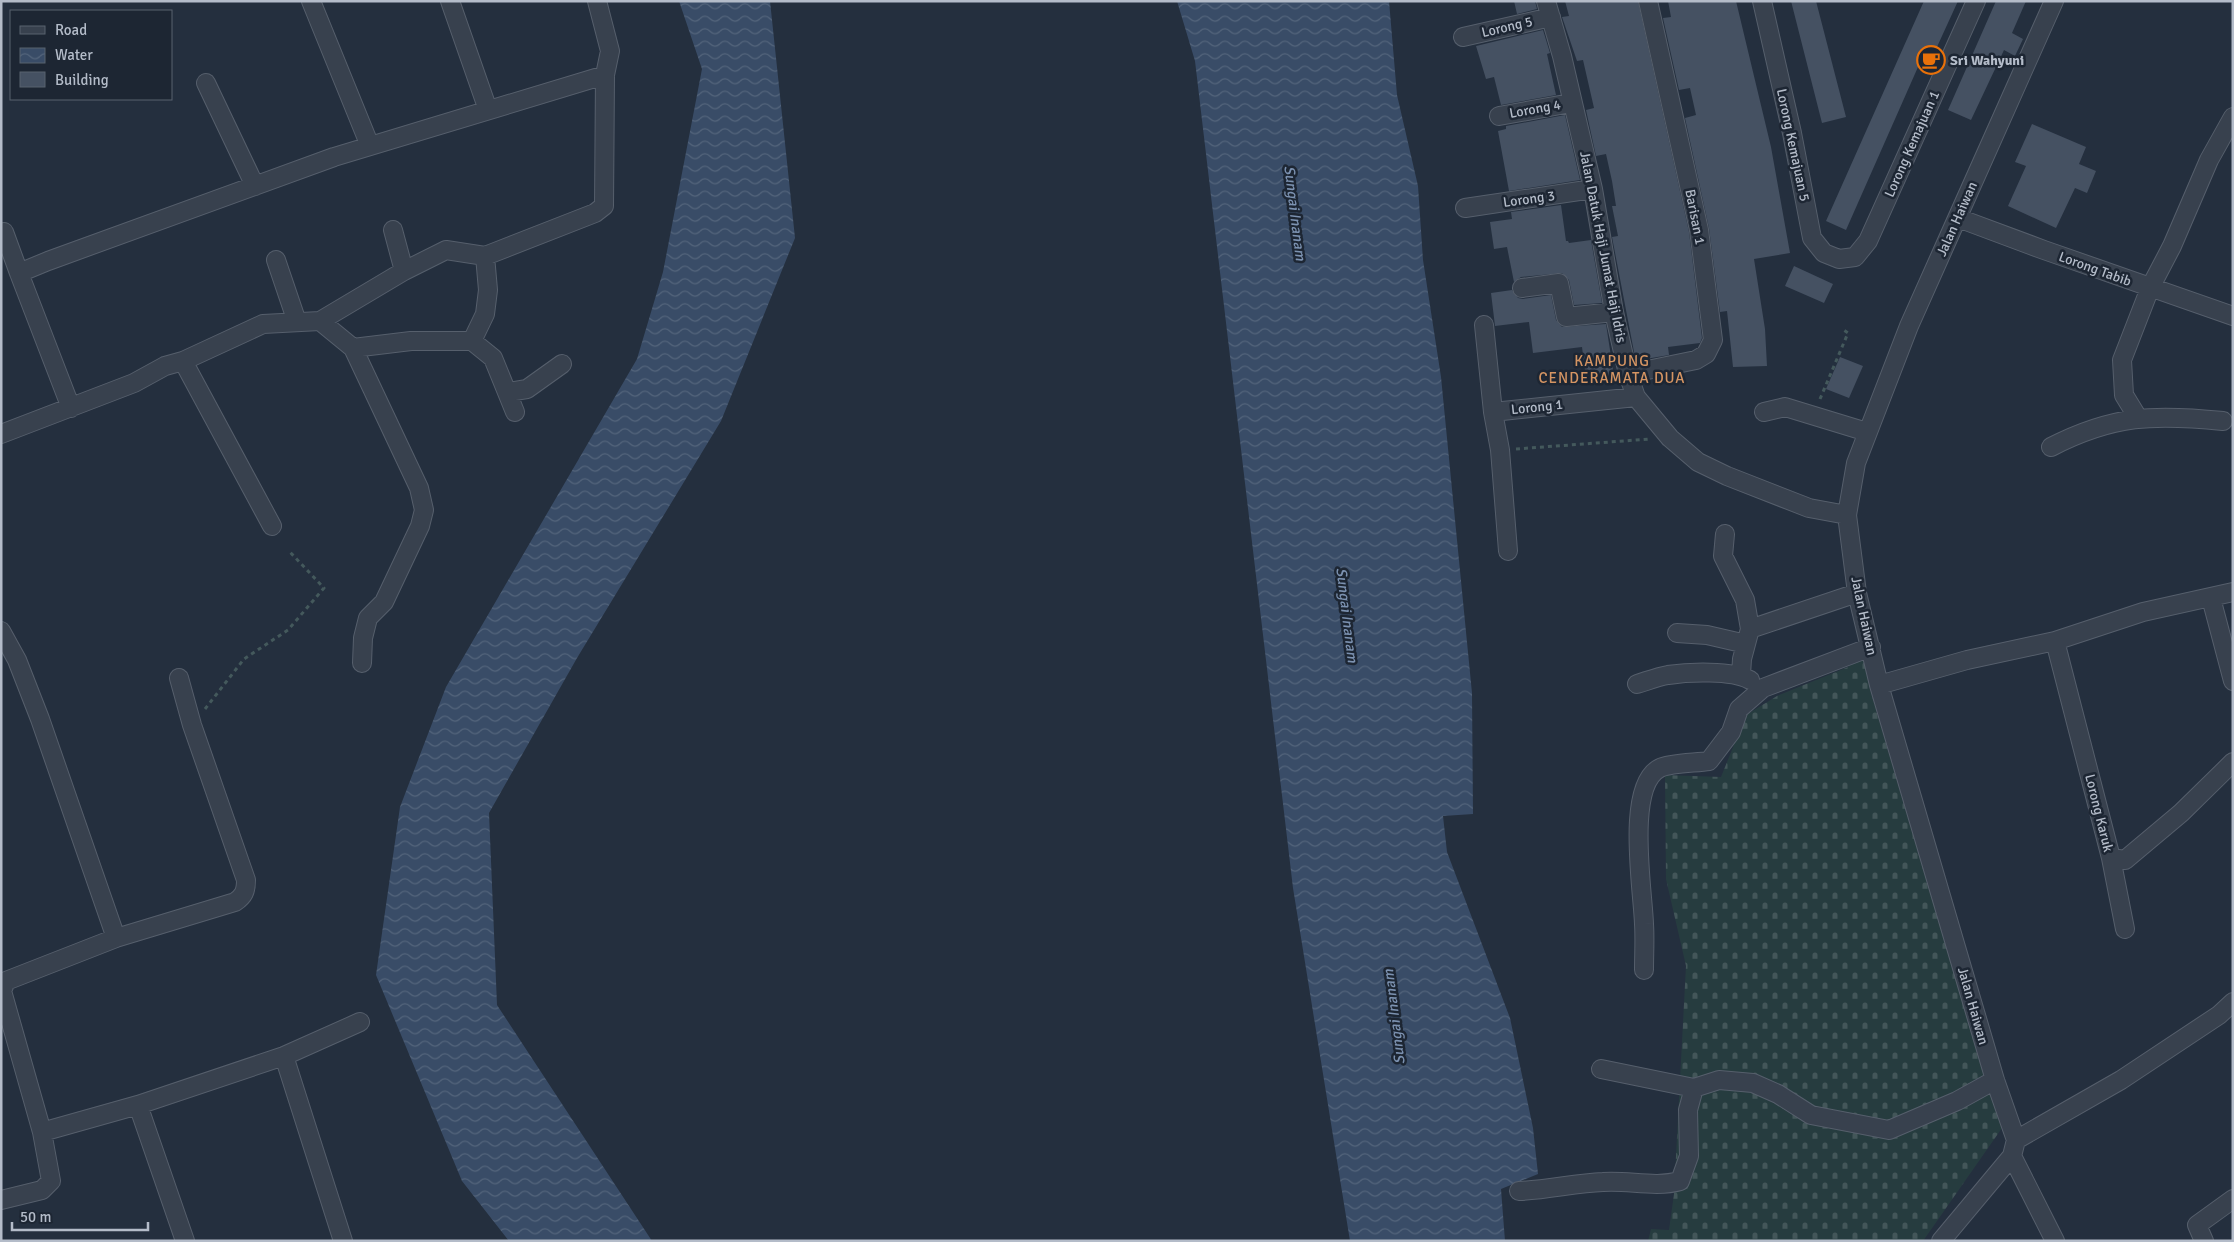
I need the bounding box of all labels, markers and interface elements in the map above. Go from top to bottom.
legend [10,10,172,100]
street label: Lorong 5 [1480,13,1534,41]
text: Road [55,21,87,39]
cafe icon: Sri Wahyuni [1916,45,1946,75]
text: Water [55,46,93,64]
place label: Sri Wahyuni [1950,52,2024,69]
text: Building [55,71,109,89]
street label: Lorong Kemajuan 5 [1773,87,1813,203]
street label: Lorong Kemajuan 1 [1881,88,1943,200]
street label: Lorong 4 [1508,96,1563,122]
street label: Jalan Datuk Haji Jumat Haji Idris [1576,150,1630,344]
water label: Sungai Inanam [1280,164,1310,263]
street label: Jalan Haiwan [1933,179,1981,259]
street label: Lorong 3 [1502,187,1556,211]
street label: Barisan 1 [1681,188,1709,246]
street label: Lorong Tabib [2056,248,2134,290]
district label: KAMPUNG CENDERAMATA DUA [1538,352,1686,387]
street label: Lorong 1 [1510,396,1564,418]
water label: Sungai Inanam [1332,566,1362,665]
street label: Jalan Haiwan [1847,575,1881,657]
street label: Lorong Karuk [2081,772,2117,854]
street label: Jalan Haiwan [1954,965,1992,1047]
water label: Sungai Inanam [1379,967,1409,1066]
scale bar [12,1200,149,1232]
text: 50 m [20,1208,51,1226]

